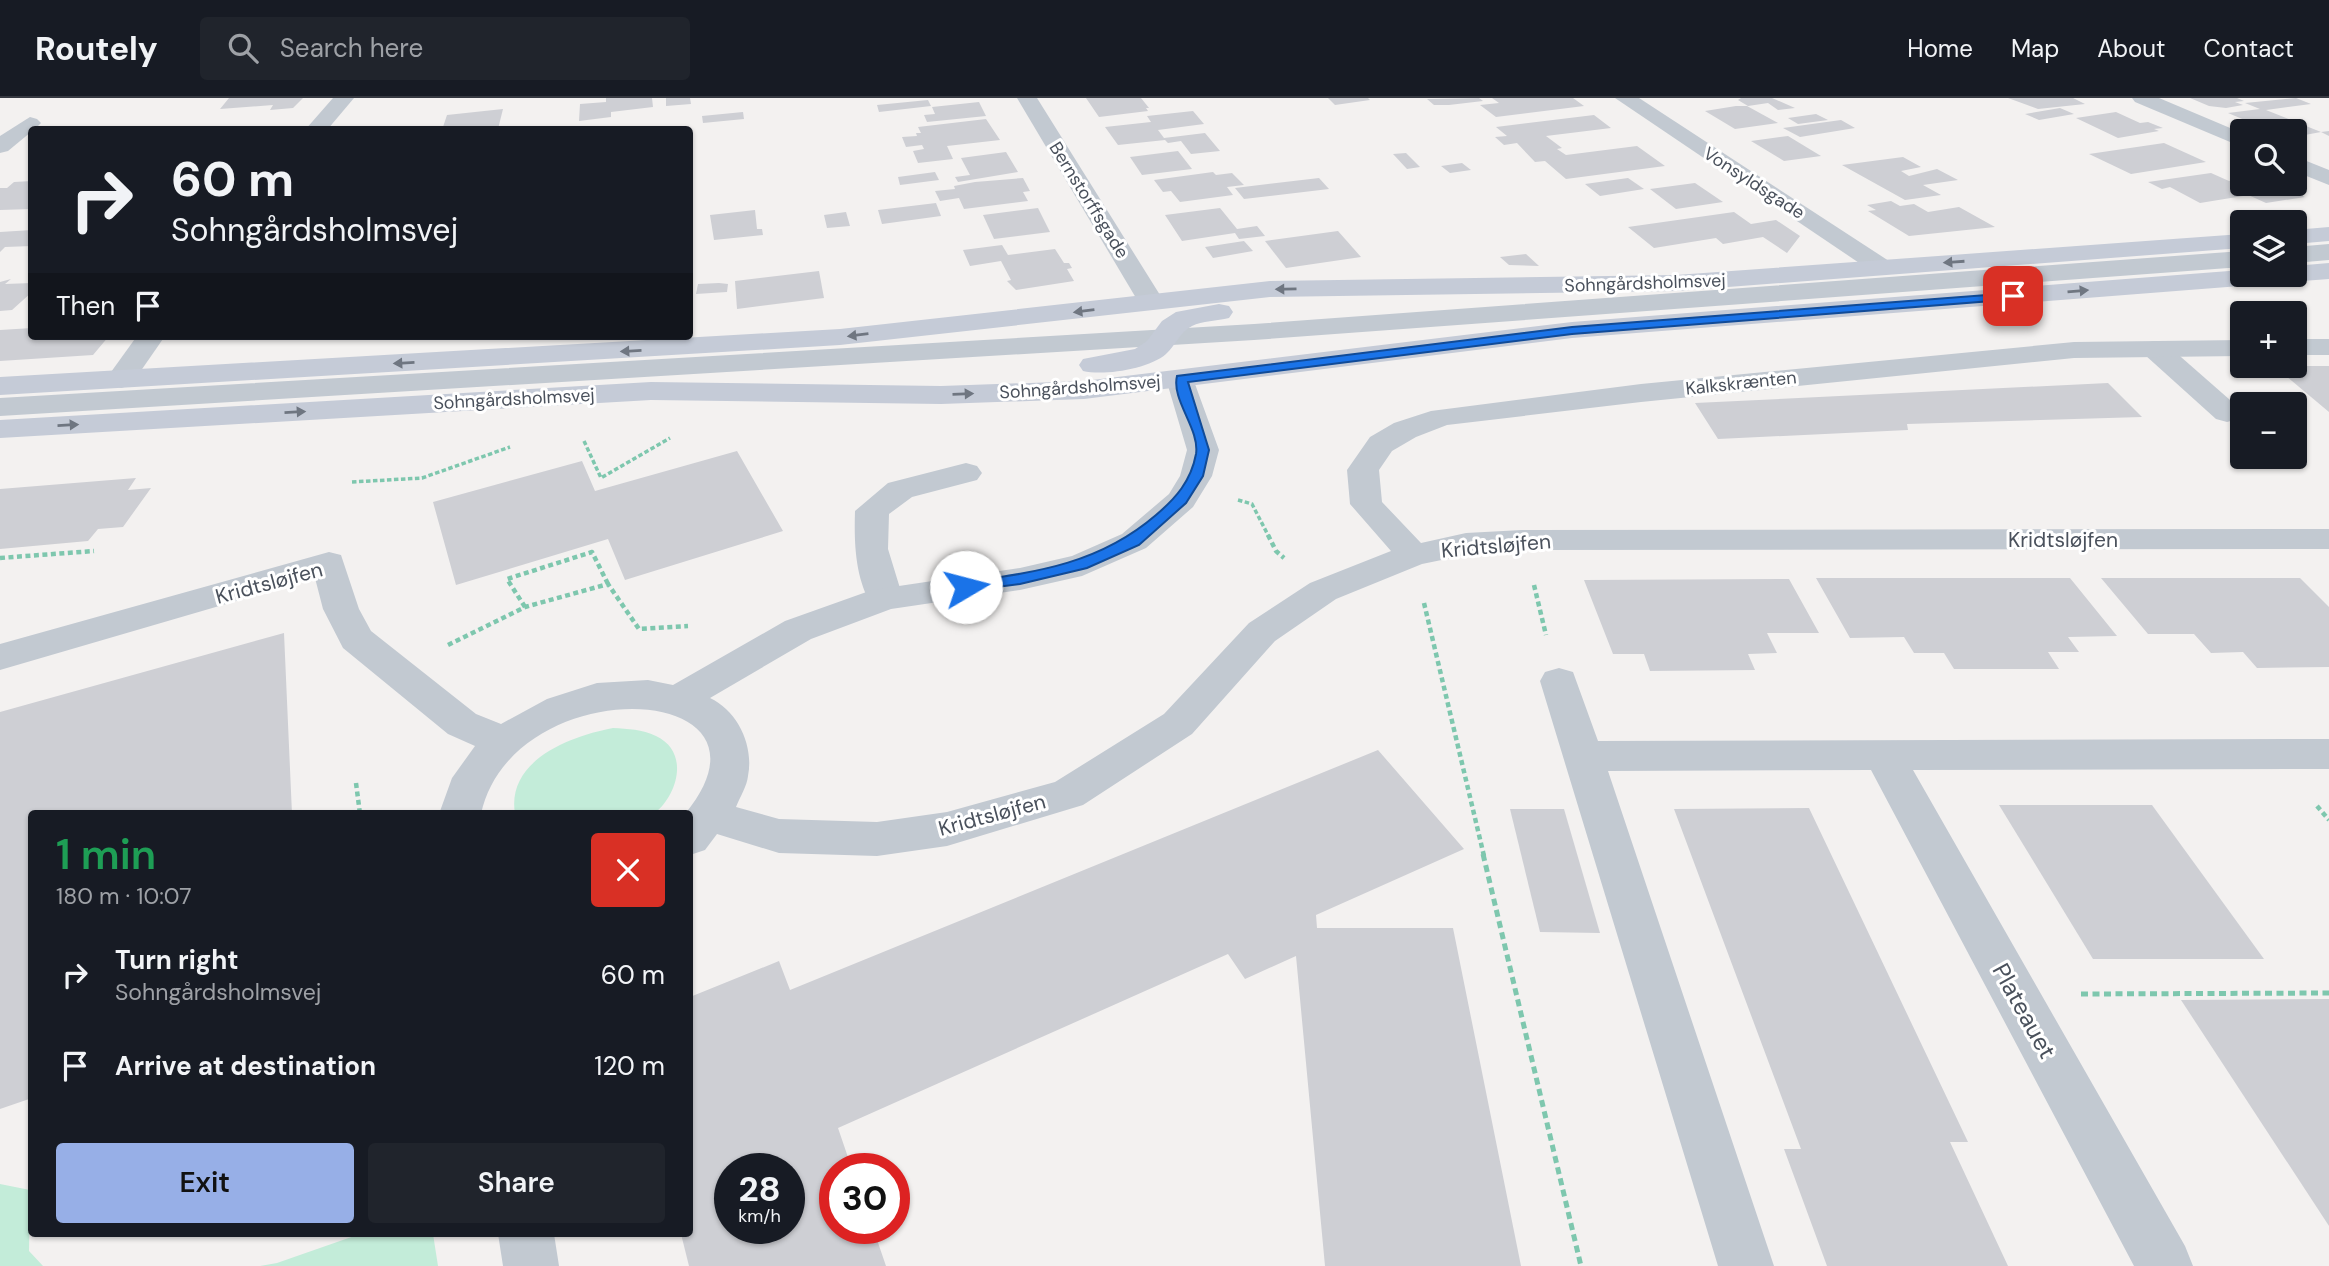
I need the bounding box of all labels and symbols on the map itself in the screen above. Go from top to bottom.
street label: Bernstorffsgade [1044,137,1134,263]
street label: Vonsyldsgade [1699,141,1809,225]
one-way arrow [1943,257,1965,268]
pin [1983,266,2043,326]
street label: Sohngårdsholmsvej [1564,268,1726,298]
one-way arrow [1275,283,1297,295]
one-way arrow [2067,285,2089,296]
one-way arrow [1073,305,1095,316]
one-way arrow [847,329,869,340]
one-way arrow [620,345,642,356]
one-way arrow [393,358,415,369]
street label: Kalkskrænten [1684,365,1798,401]
street label: Sohngårdsholmsvej [999,369,1161,405]
street label: Sohngårdsholmsvej [433,383,595,415]
one-way arrow [952,388,974,400]
one-way arrow [284,406,306,417]
one-way arrow [57,420,79,431]
street label: Kridtsløjfen [2008,526,2118,554]
street label: Kridtsløjfen [1440,527,1552,565]
position arrow [929,550,1003,624]
street label: Kridtsløjfen [212,555,326,611]
street label: Kridtsløjfen [935,787,1049,843]
street label: Plateauet [1986,958,2063,1064]
speed limit sign: 30 [819,1153,910,1244]

